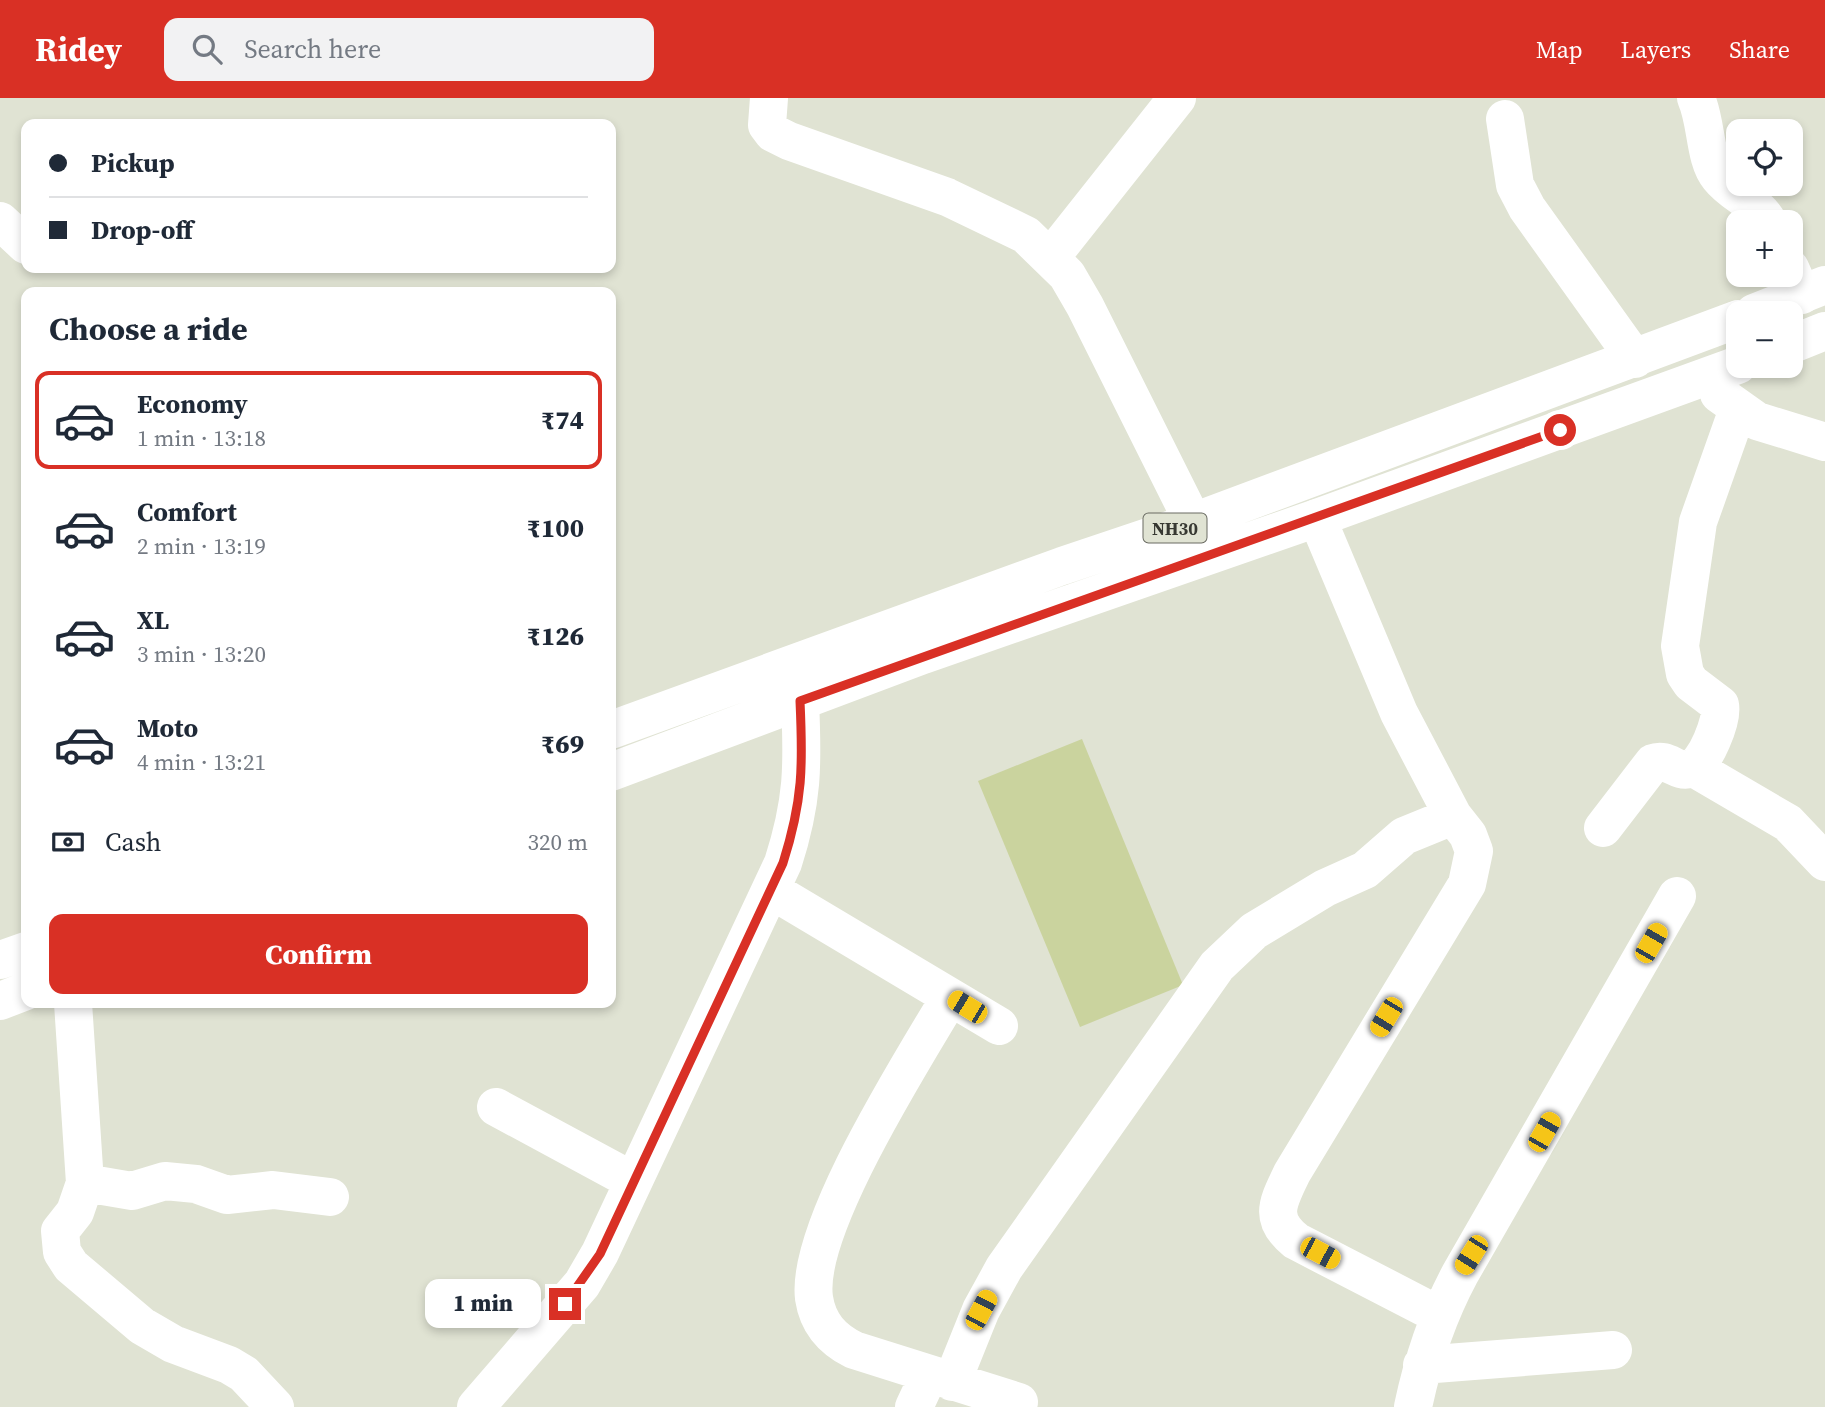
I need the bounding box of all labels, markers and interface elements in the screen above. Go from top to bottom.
search box [164,18,654,81]
text: Ridey [35,27,122,72]
icon: search [188,30,226,68]
text: Search here [244,31,381,67]
text: Map [1536,33,1583,66]
text: Layers [1621,33,1691,66]
text: Share [1729,33,1790,66]
map controls [1726,119,1803,378]
button: locate [1726,119,1803,196]
text: Pickup [91,145,175,181]
button: + [1726,210,1803,287]
text: Drop-off [91,212,193,248]
button: − [1726,301,1803,378]
text: Choose a ride [49,307,248,351]
text: Economy [137,386,248,422]
icon: car [53,389,116,452]
text: ₹74 [541,402,584,438]
route start [1544,414,1576,446]
text: 1 min · 13:18 [137,422,266,454]
text: Comfort [137,494,237,530]
icon: car [53,497,116,560]
text: ₹100 [527,510,584,546]
road number: NH30 [1144,514,1206,542]
text: 2 min · 13:19 [137,530,266,562]
text: XL [137,602,169,638]
icon: car [53,605,116,668]
text: ₹126 [527,618,584,654]
text: 3 min · 13:20 [137,638,266,670]
text: Moto [137,710,198,746]
icon: car [53,713,116,776]
text: ₹69 [541,726,584,762]
text: 4 min · 13:21 [137,746,266,778]
icon: cash [49,823,87,861]
text: Cash [105,824,161,860]
text: 320 m [527,826,588,858]
button: Confirm [49,914,588,994]
car [1632,920,1671,966]
car [944,987,991,1027]
car [1367,994,1406,1040]
car [1525,1109,1564,1155]
car [1451,1232,1492,1278]
car [1297,1234,1344,1272]
callout: 1 min [425,1280,540,1328]
text: 1 min [453,1287,513,1319]
car [962,1287,1001,1333]
route end [549,1288,581,1320]

